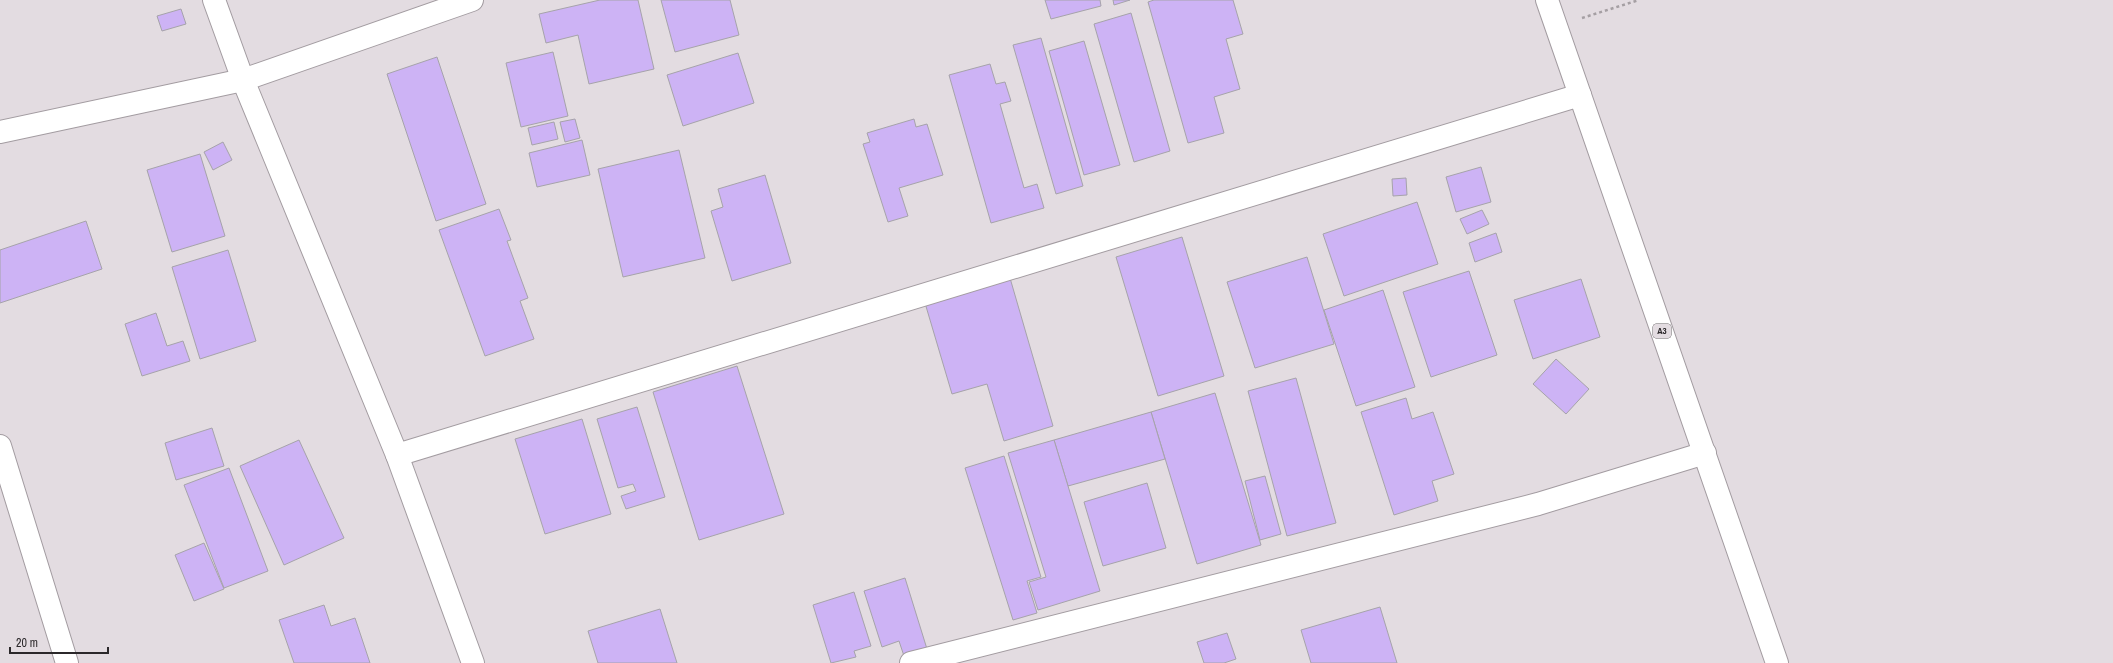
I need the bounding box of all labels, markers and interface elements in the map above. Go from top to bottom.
road number: A3 [1653,324,1671,338]
scale bar [10,629,108,655]
text: 20 m [16,635,38,651]

